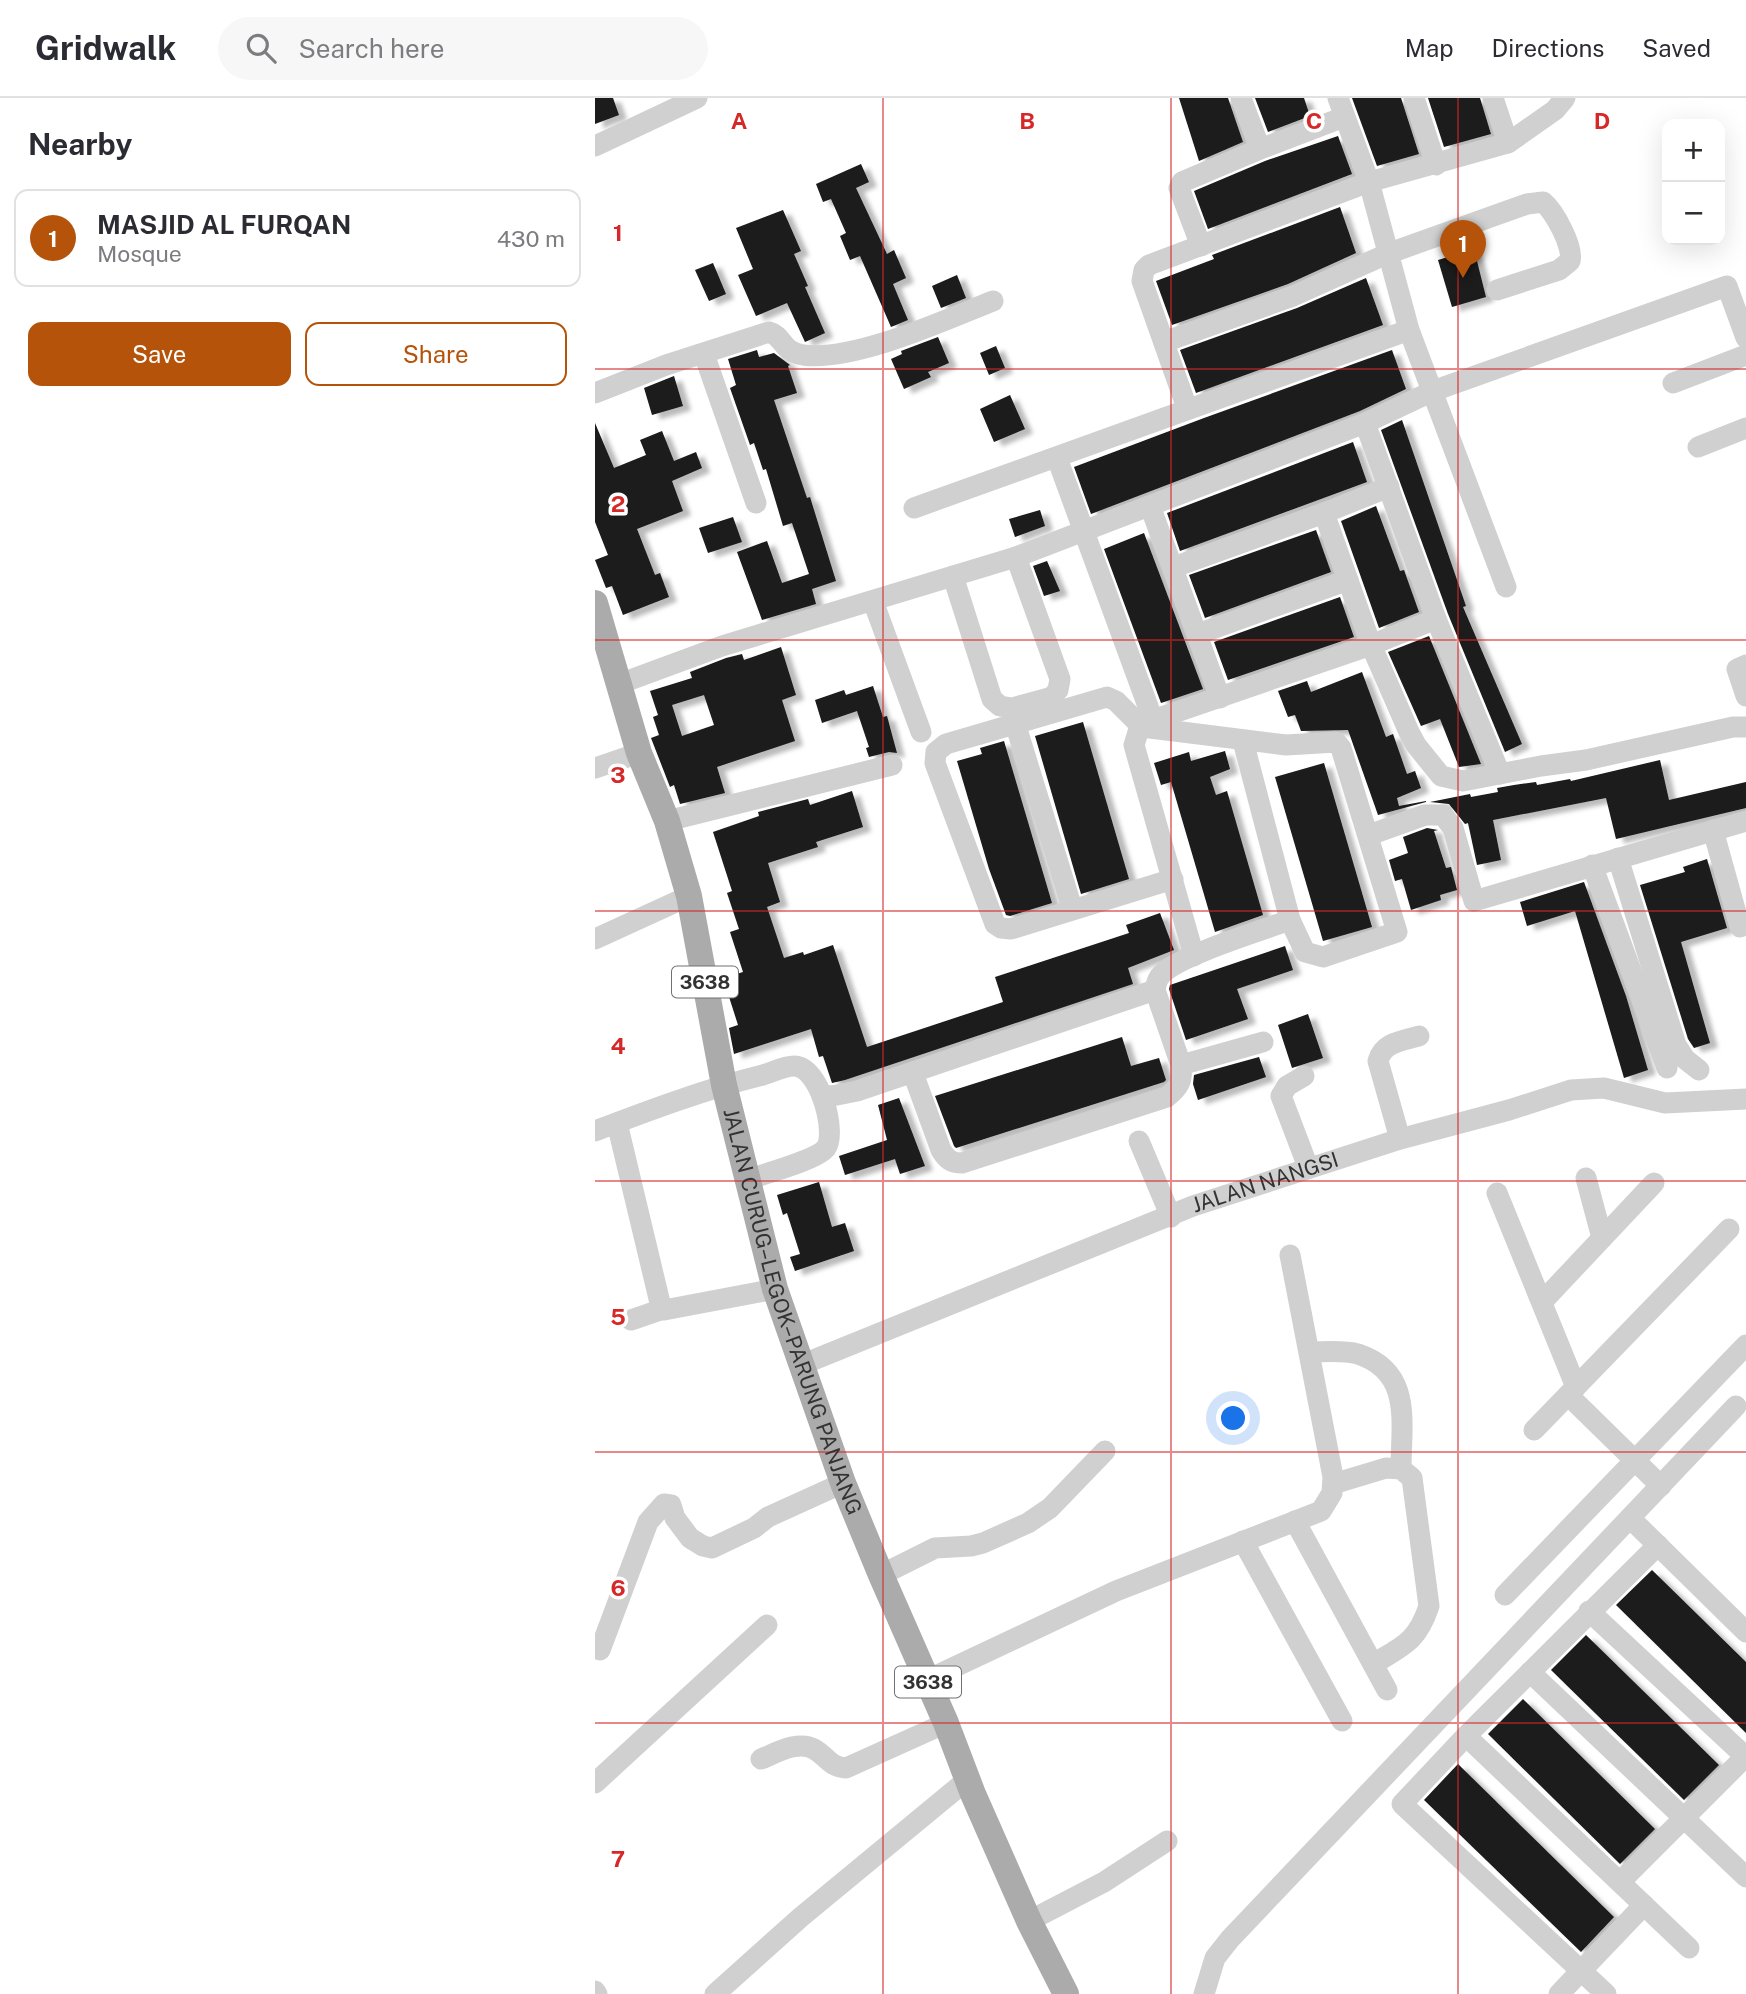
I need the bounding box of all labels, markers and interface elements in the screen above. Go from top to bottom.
search box [218,17,708,80]
text: Gridwalk [35,29,176,67]
icon: search [242,29,280,67]
text: Search here [298,33,444,64]
text: Map [1405,34,1454,62]
text: Directions [1492,34,1604,62]
text: Saved [1642,34,1711,62]
text: A [731,107,748,134]
text: B [1019,107,1035,134]
text: C [1306,107,1322,134]
text: D [1594,107,1610,134]
map controls [1662,119,1725,245]
button: + [1662,119,1725,182]
text: Nearby [28,126,132,162]
button: − [1662,182,1725,245]
text: MASJID AL FURQAN [97,209,351,240]
text: 1 [613,219,623,246]
pin: 1 [1440,220,1486,278]
text: 1 [48,225,58,252]
text: 430 m [497,225,565,252]
text: Mosque [97,240,182,267]
button: Save [28,322,291,386]
button: Share [305,322,567,386]
text: 2 [611,490,625,517]
text: 3 [610,761,626,788]
road number: 3638 [672,967,738,998]
text: 4 [610,1032,626,1059]
street label: JALAN CURUG–LEGOK–PARUNG PANJANG [718,1106,868,1518]
street label: JALAN NANGSI [1189,1147,1342,1218]
text: 5 [610,1303,626,1330]
your location [1216,1401,1250,1435]
text: 6 [610,1574,626,1601]
road number: 3638 [895,1666,961,1698]
text: 7 [611,1845,625,1872]

